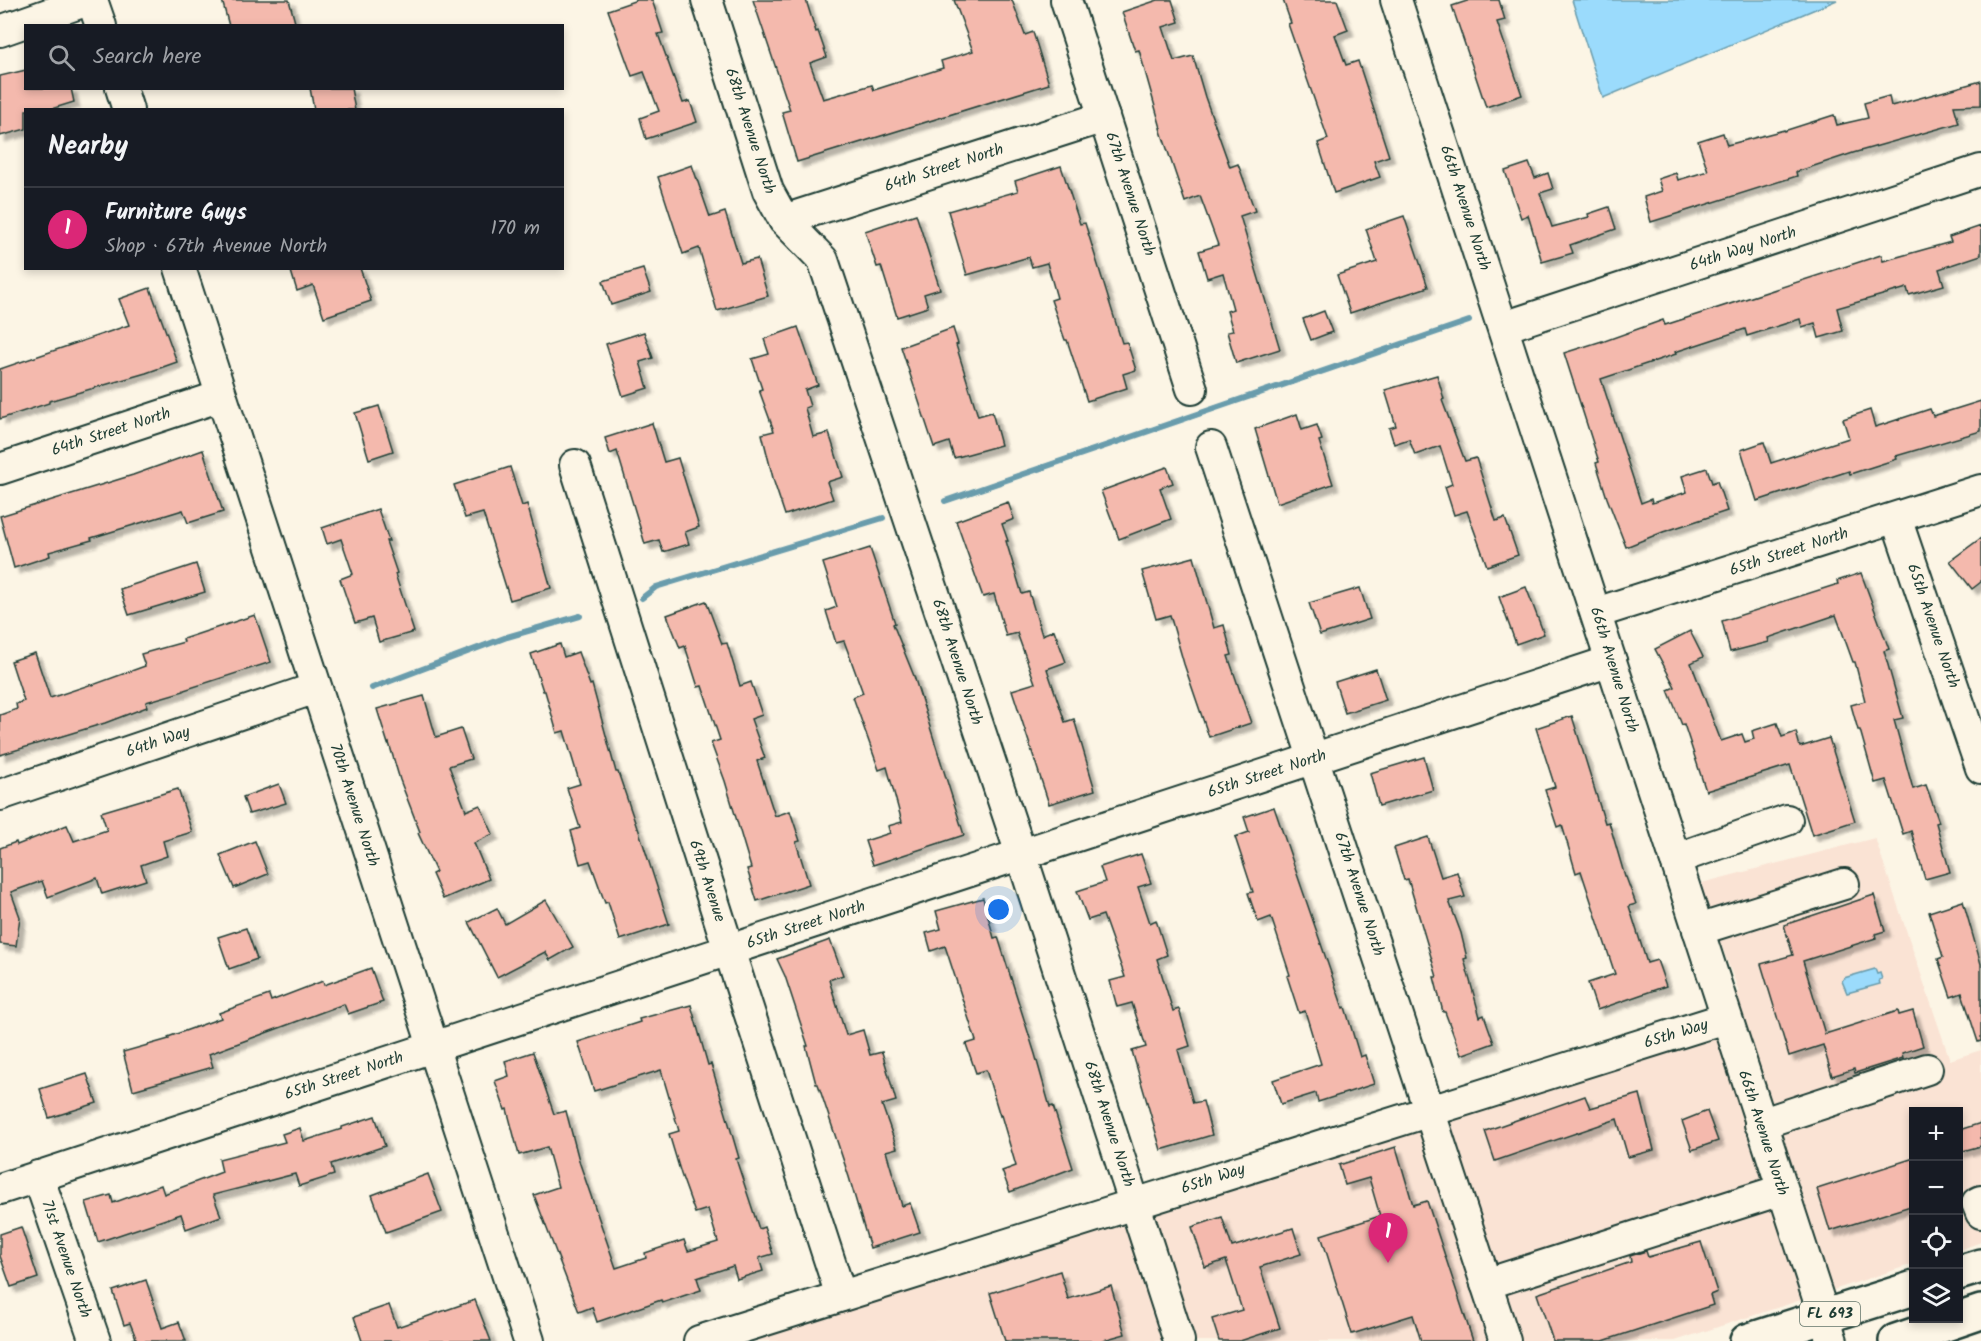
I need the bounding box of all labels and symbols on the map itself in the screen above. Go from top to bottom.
street label: 68th Avenue North [718,65,782,197]
street label: 67th Avenue North [1098,129,1162,259]
street label: 64th Street North [881,137,1007,199]
street label: 66th Avenue North [1433,142,1497,274]
street label: 64th Way North [1686,220,1800,278]
street label: 64th Street North [48,401,174,463]
street label: 65th Street North [1726,521,1852,583]
street label: 65th Avenue North [1900,560,1966,692]
street label: 68th Avenue North [925,596,989,728]
street label: 66th Avenue North [1583,604,1645,736]
street label: 64th Way [123,719,194,765]
street label: 70th Avenue North [322,740,386,870]
street label: 65th Street North [1204,743,1330,805]
street label: 67th Avenue North [1327,829,1391,959]
street label: 69th Avenue [682,837,732,925]
street label: 65th Street North [743,894,869,956]
your location [984,895,1013,924]
street label: 65th Way [1641,1012,1712,1056]
street label: 65th Street North [281,1045,407,1107]
street label: 68th Avenue North [1077,1058,1141,1190]
street label: 66th Avenue North [1731,1067,1795,1199]
street label: 65th Way [1178,1157,1249,1201]
street label: 71st Avenue North [34,1197,98,1321]
pin: 1 [1368,1214,1408,1263]
road number: FL 693 [1800,1302,1860,1326]

